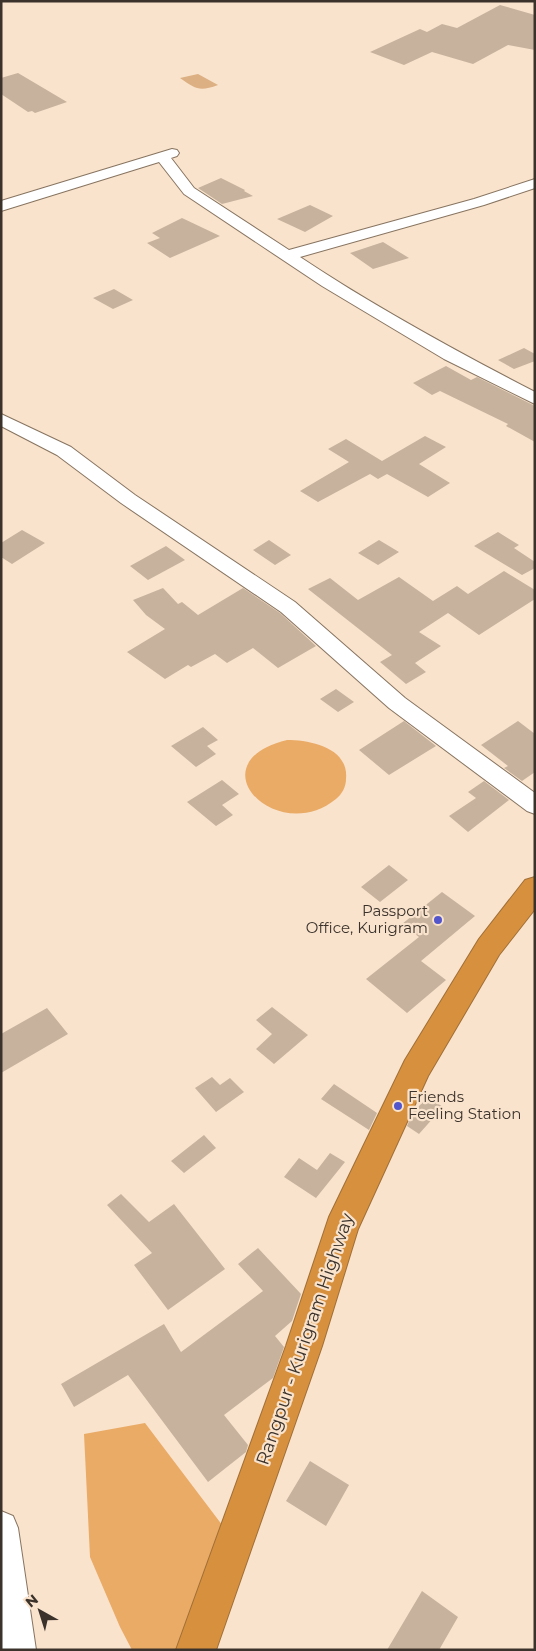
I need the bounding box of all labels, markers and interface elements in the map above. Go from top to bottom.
place label: Passport Office, Kurigram [306,901,428,937]
marker: Passport Office, Kurigram [432,914,444,926]
place label: Friends Feeling Station [408,1087,521,1123]
marker: Friends Feeling Station [392,1100,404,1112]
street label: Rangpur - Kurigram Highway [251,1210,359,1468]
north arrow [15,1586,65,1636]
text: N [22,1590,42,1611]

